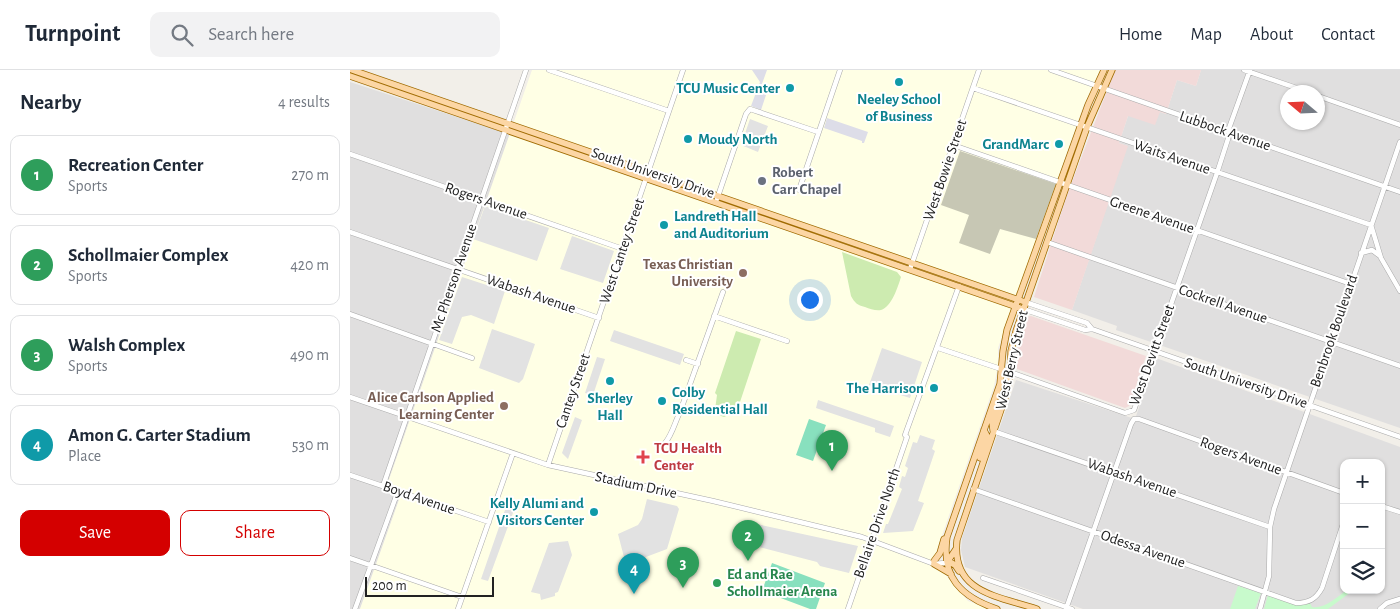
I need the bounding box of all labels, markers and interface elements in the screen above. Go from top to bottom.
search box [150,12,500,57]
icon: search [168,21,196,49]
text: Turnpoint [25,22,120,46]
text: Search here [208,25,294,44]
text: Home [1119,26,1162,44]
text: Map [1190,26,1222,44]
text: About [1250,26,1293,44]
text: Contact [1321,26,1375,44]
marker: Neeley School of Business [893,76,905,88]
place label: TCU Music Center [676,81,781,96]
marker: TCU Music Center [784,82,796,94]
north arrow [1280,85,1325,130]
text: Nearby [20,92,81,113]
place label: Neeley School of Business [857,92,941,124]
text: 4 results [278,94,330,110]
street label: Lubbock Avenue [1177,108,1273,154]
street label: West Bowie Street [921,117,969,223]
place label: Moudy North [698,132,778,147]
marker: Moudy North [682,133,694,145]
place label: GrandMarc [982,137,1049,152]
street label: Waits Avenue [1132,137,1212,177]
marker: GrandMarc [1053,138,1065,150]
street label: South University Drive [589,145,717,201]
text: Recreation Center [68,156,203,175]
place label: Robert Carr Chapel [772,165,841,197]
text: 1 [34,167,40,183]
text: 270 m [291,167,329,183]
marker: Robert Carr Chapel [756,175,768,187]
text: Sports [68,178,108,194]
street label: Rogers Avenue [443,180,529,222]
street label: Greene Avenue [1108,194,1196,236]
street label: West Cantey Street [597,196,647,306]
place label: Landreth Hall and Auditorium [674,209,769,241]
marker: Landreth Hall and Auditorium [658,219,670,231]
street label: Mc Pherson Avenue [428,222,480,334]
text: Schollmaier Complex [68,246,228,265]
text: 2 [33,257,41,273]
text: 420 m [290,257,329,273]
place label: Texas Christian University [643,257,733,289]
marker: Texas Christian University [737,267,749,279]
text: Sports [68,268,108,284]
street label: Wabash Avenue [484,272,578,316]
street label: Benbrook Boulevard [1308,273,1360,389]
street label: Cockrell Avenue [1177,282,1269,326]
your location [797,287,823,313]
street label: West Devitt Street [1127,302,1177,408]
street label: West Berry Street [993,309,1031,411]
text: Walsh Complex [68,336,185,355]
text: 3 [34,347,40,363]
text: 490 m [290,347,329,363]
street label: Cantey Street [553,351,593,430]
street label: South University Drive [1182,355,1310,411]
text: Sports [68,358,108,374]
marker: Sherley Hall [604,375,616,387]
place label: The Harrison [846,381,924,396]
marker: The Harrison [928,382,940,394]
place label: Colby Residential Hall [672,385,768,417]
place label: Alice Carlson Applied Learning Center [368,390,495,422]
place label: Sherley Hall [587,391,633,423]
marker: Colby Residential Hall [656,395,668,407]
marker: Alice Carlson Applied Learning Center [498,400,510,412]
text: Amon G. Carter Stadium [68,426,251,445]
pin: 1 [816,430,848,471]
street label: Rogers Avenue [1198,434,1284,478]
text: 4 [33,437,41,453]
text: 530 m [292,437,329,453]
place label: TCU Health Center [654,441,722,473]
text: Place [68,448,101,464]
marker: TCU Health Center [636,450,650,464]
street label: Wabash Avenue [1085,456,1179,500]
map controls [1340,459,1385,594]
button: + [1340,459,1385,504]
street label: Bellaire Drive North [851,466,903,580]
street label: Stadium Drive [594,469,678,501]
street label: Boyd Avenue [381,479,457,517]
place label: Kelly Alumi and Visitors Center [490,496,585,528]
button: − [1340,504,1385,549]
marker: Kelly Alumi and Visitors Center [588,506,600,518]
button: Save [20,510,170,556]
button: Share [180,510,330,556]
pin: 2 [732,520,764,561]
street label: Odessa Avenue [1099,528,1187,571]
pin: 3 [667,547,699,588]
button: layers [1340,549,1385,594]
pin: 4 [618,553,650,594]
place label: Ed and Rae Schollmaier Arena [727,567,837,599]
scale bar [365,574,494,597]
marker: Ed and Rae Schollmaier Arena [711,577,723,589]
text: 200 m [372,579,407,593]

